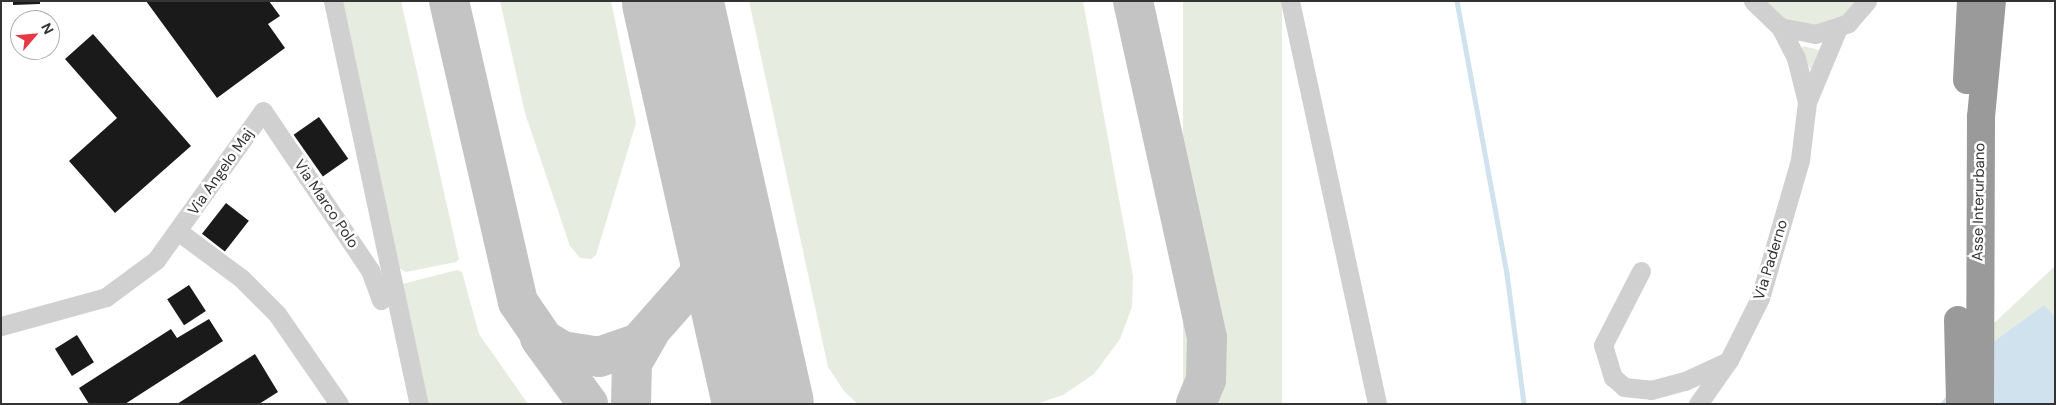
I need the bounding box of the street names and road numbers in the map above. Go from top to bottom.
street label: Via Angelo Maj [184,125,258,219]
street label: Asse Interurbano [1969,143,1989,261]
street label: Via Marco Polo [290,156,362,252]
street label: Via Paderno [1750,218,1792,302]

